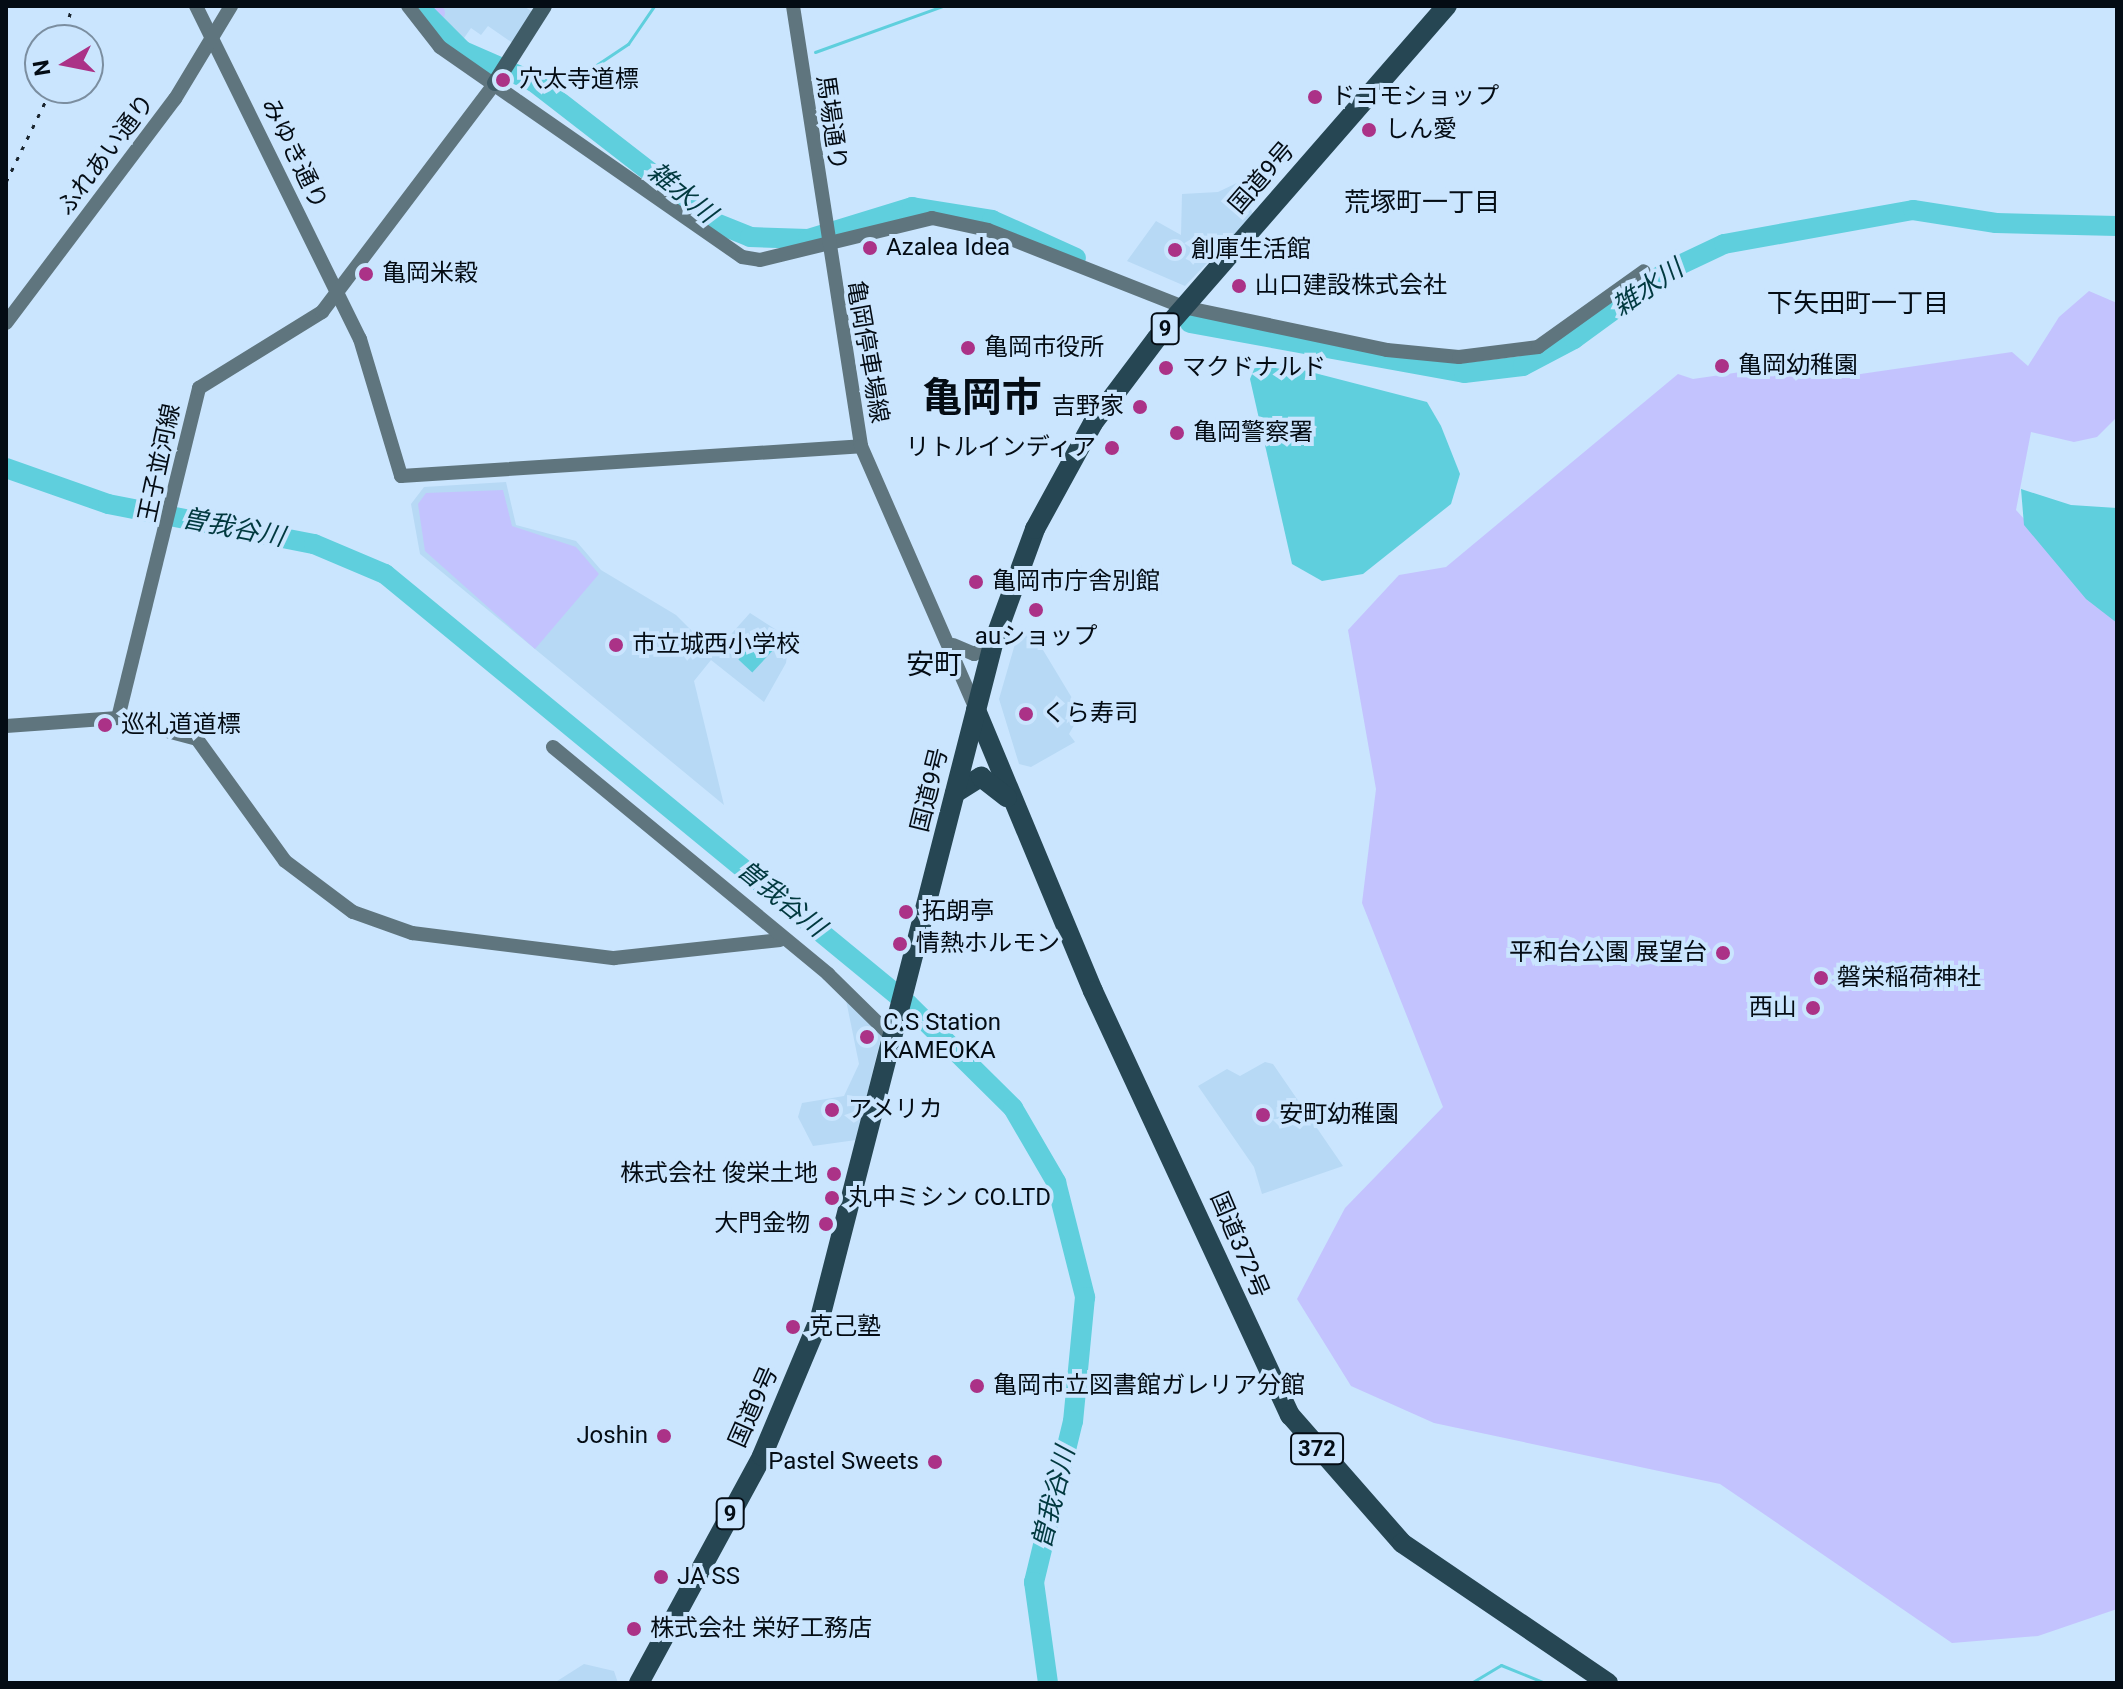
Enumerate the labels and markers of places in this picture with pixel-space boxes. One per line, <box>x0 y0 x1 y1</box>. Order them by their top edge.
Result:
place label: 穴太寺道標 <box>519 66 639 94</box>
marker: 穴太寺道標 <box>494 71 512 89</box>
place label: ドコモショップ <box>1331 83 1499 111</box>
marker: ドコモショップ <box>1306 88 1324 106</box>
place label: しん愛 <box>1385 116 1457 144</box>
marker: しん愛 <box>1360 121 1378 139</box>
place label: Azalea Idea <box>886 234 1010 262</box>
place label: 創庫生活館 <box>1191 236 1311 264</box>
marker: Azalea Idea <box>861 239 879 257</box>
marker: 創庫生活館 <box>1166 241 1184 259</box>
place label: 亀岡米穀 <box>382 260 478 288</box>
marker: 亀岡米穀 <box>357 265 375 283</box>
place label: 山口建設株式会社 <box>1255 272 1447 300</box>
marker: 山口建設株式会社 <box>1230 277 1248 295</box>
place label: 亀岡市役所 <box>984 334 1104 362</box>
marker: 亀岡市役所 <box>959 339 977 357</box>
place label: 亀岡幼稚園 <box>1738 352 1858 380</box>
place label: マクドナルド <box>1182 354 1326 382</box>
marker: 亀岡幼稚園 <box>1713 357 1731 375</box>
marker: マクドナルド <box>1157 359 1175 377</box>
place label: 吉野家 <box>1052 393 1124 421</box>
marker: 吉野家 <box>1131 398 1149 416</box>
place label: 亀岡警察署 <box>1193 419 1313 447</box>
marker: 亀岡警察署 <box>1168 424 1186 442</box>
place label: リトルインディア <box>904 434 1096 462</box>
marker: リトルインディア <box>1103 439 1121 457</box>
place label: 亀岡市庁舎別館 <box>992 568 1160 596</box>
marker: 亀岡市庁舎別館 <box>967 573 985 591</box>
marker: auショップ <box>1027 601 1045 619</box>
place label: auショップ <box>975 623 1097 651</box>
place label: 市立城西小学校 <box>632 631 800 659</box>
marker: 市立城西小学校 <box>607 636 625 654</box>
place label: くら寿司 <box>1042 700 1138 728</box>
marker: くら寿司 <box>1017 705 1035 723</box>
place label: 巡礼道道標 <box>121 711 241 739</box>
marker: 巡礼道道標 <box>96 716 114 734</box>
place label: 拓朗亭 <box>922 898 994 926</box>
marker: 拓朗亭 <box>897 903 915 921</box>
place label: 情熱ホルモン <box>916 930 1060 958</box>
marker: 情熱ホルモン <box>891 935 909 953</box>
place label: 平和台公園 展望台 <box>1509 939 1707 967</box>
marker: 平和台公園 展望台 <box>1714 944 1732 962</box>
place label: 磐栄稲荷神社 <box>1837 964 1981 992</box>
marker: 磐栄稲荷神社 <box>1812 969 1830 987</box>
place label: 西山 <box>1749 994 1797 1022</box>
marker: 西山 <box>1804 999 1822 1017</box>
place label: C.S Station KAMEOKA <box>883 1009 1001 1065</box>
marker: C.S Station KAMEOKA <box>858 1028 876 1046</box>
place label: アメリカ <box>848 1096 944 1124</box>
marker: アメリカ <box>823 1101 841 1119</box>
place label: 安町幼稚園 <box>1279 1101 1399 1129</box>
marker: 安町幼稚園 <box>1254 1106 1272 1124</box>
place label: 株式会社 俊栄土地 <box>620 1160 818 1188</box>
marker: 株式会社 俊栄土地 <box>825 1165 843 1183</box>
place label: 丸中ミシン CO.LTD <box>848 1184 1051 1212</box>
marker: 丸中ミシン CO.LTD <box>823 1189 841 1207</box>
place label: 大門金物 <box>714 1210 810 1238</box>
marker: 大門金物 <box>817 1215 835 1233</box>
place label: 克己塾 <box>809 1313 881 1341</box>
marker: 克己塾 <box>784 1318 802 1336</box>
place label: 亀岡市立図書館ガレリア分館 <box>993 1372 1305 1400</box>
marker: 亀岡市立図書館ガレリア分館 <box>968 1377 986 1395</box>
place label: Joshin <box>576 1422 648 1450</box>
marker: Joshin <box>655 1427 673 1445</box>
place label: Pastel Sweets <box>768 1448 919 1476</box>
marker: Pastel Sweets <box>926 1453 944 1471</box>
place label: JA SS <box>677 1563 740 1591</box>
marker: JA SS <box>652 1568 670 1586</box>
place label: 株式会社 栄好工務店 <box>650 1615 872 1643</box>
marker: 株式会社 栄好工務店 <box>625 1620 643 1638</box>

